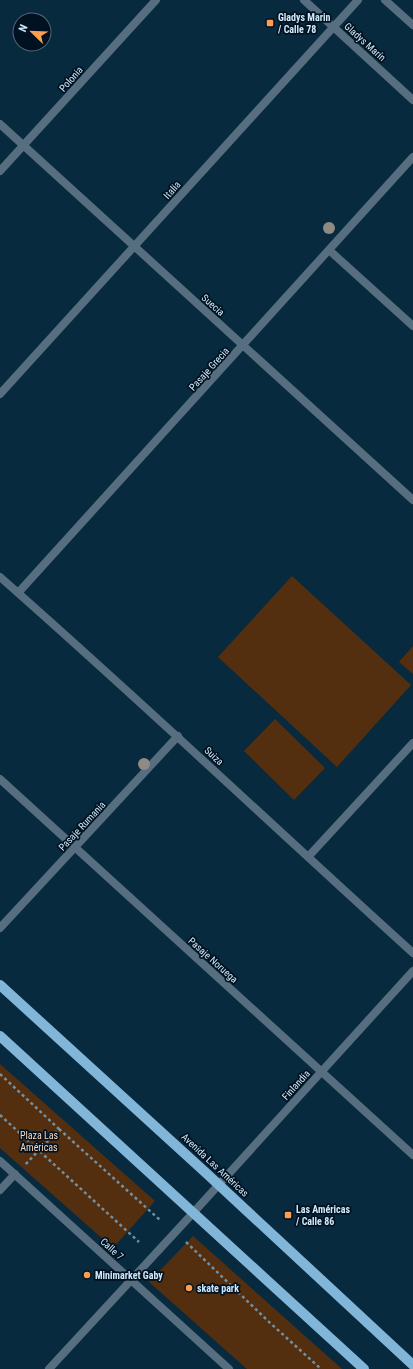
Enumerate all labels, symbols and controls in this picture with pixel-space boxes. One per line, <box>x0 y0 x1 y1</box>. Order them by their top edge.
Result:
north arrow <box>12 12 52 52</box>
place label: Gladys Marin / Calle 78 <box>278 12 330 35</box>
marker: Gladys Marin / Calle 78 <box>265 18 275 28</box>
street label: Gladys Marín <box>342 21 388 63</box>
text: N <box>16 22 31 34</box>
street label: Polonia <box>57 64 85 94</box>
street label: Italia <box>161 179 183 201</box>
street label: Suecia <box>200 292 227 318</box>
street label: Pasaje Grecia <box>187 345 231 393</box>
street label: Suiza <box>202 745 226 767</box>
street label: Pasaje Rumania <box>56 799 108 853</box>
street label: Pasaje Noruega <box>186 935 240 985</box>
street label: Finlandia <box>280 1068 312 1102</box>
park label: Plaza Las Américas <box>20 1130 59 1153</box>
street label: Avenida Las Américas <box>179 1131 251 1199</box>
place label: Las Américas / Calle 86 <box>296 1204 350 1227</box>
marker: Las Américas / Calle 86 <box>283 1210 293 1220</box>
street label: Calle 7 <box>98 1236 126 1262</box>
marker: Minimarket Gaby <box>82 1270 92 1280</box>
place label: Minimarket Gaby <box>95 1270 163 1281</box>
marker: skate park <box>184 1283 194 1293</box>
place label: skate park <box>197 1283 239 1294</box>

